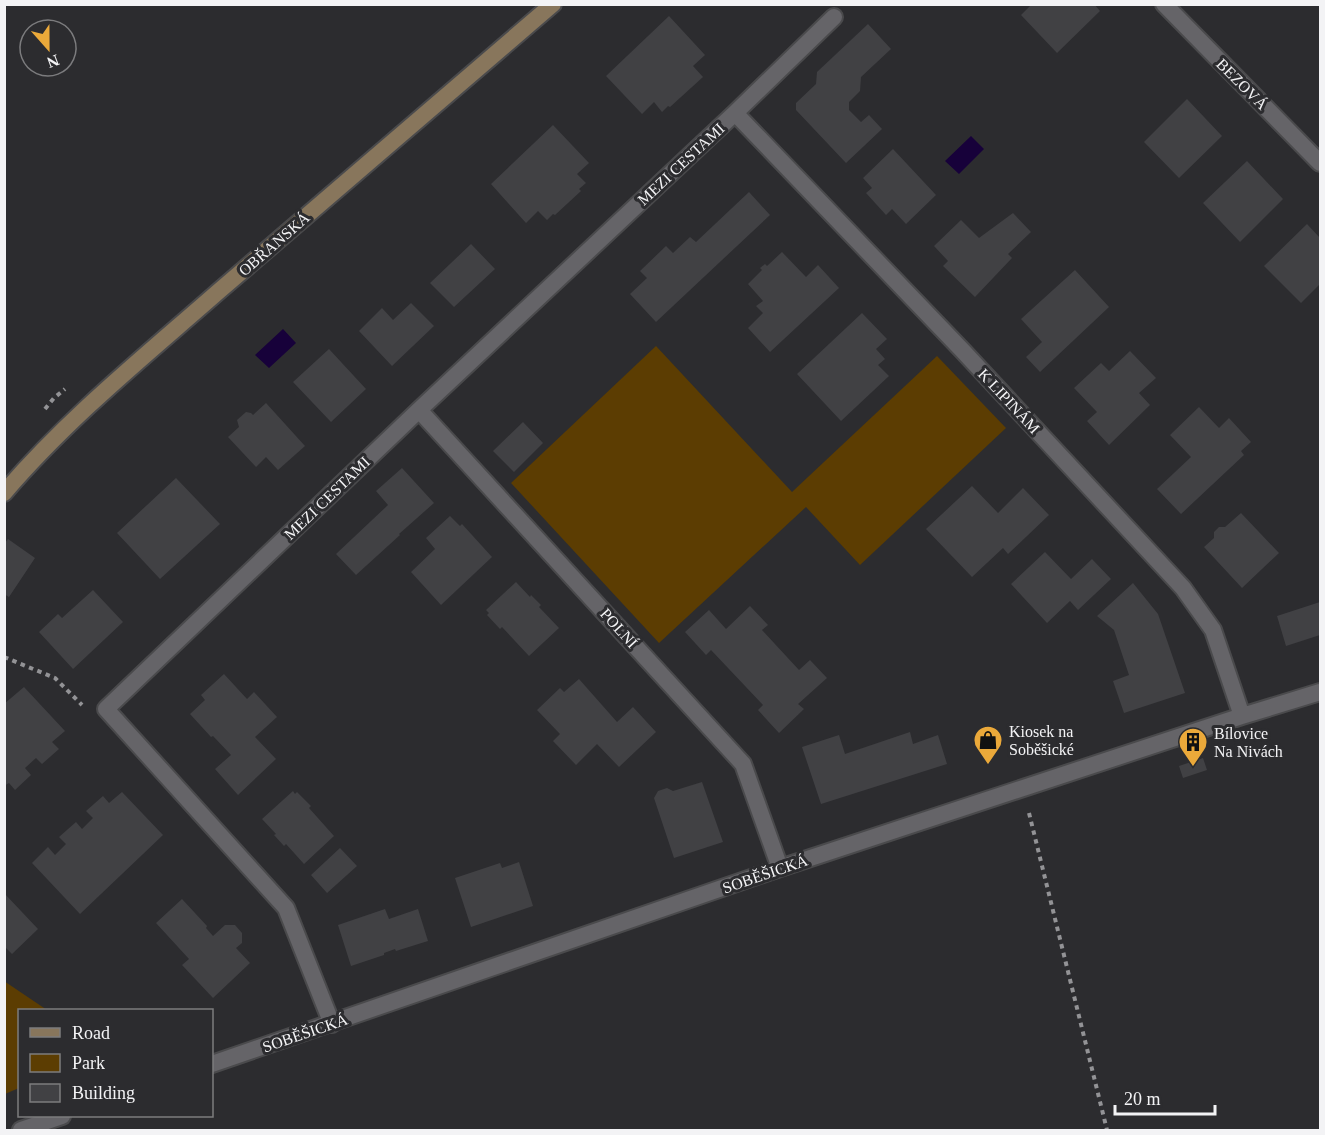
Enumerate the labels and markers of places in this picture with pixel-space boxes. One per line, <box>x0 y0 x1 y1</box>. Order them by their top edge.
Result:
place label: Kiosek na Soběšické <box>1009 723 1074 758</box>
shop icon: Kiosek na Soběšické <box>972 724 1004 766</box>
place label: Bílovice Na Nivách <box>1214 725 1283 760</box>
building icon: Bílovice Na Nivách <box>1177 726 1209 768</box>

